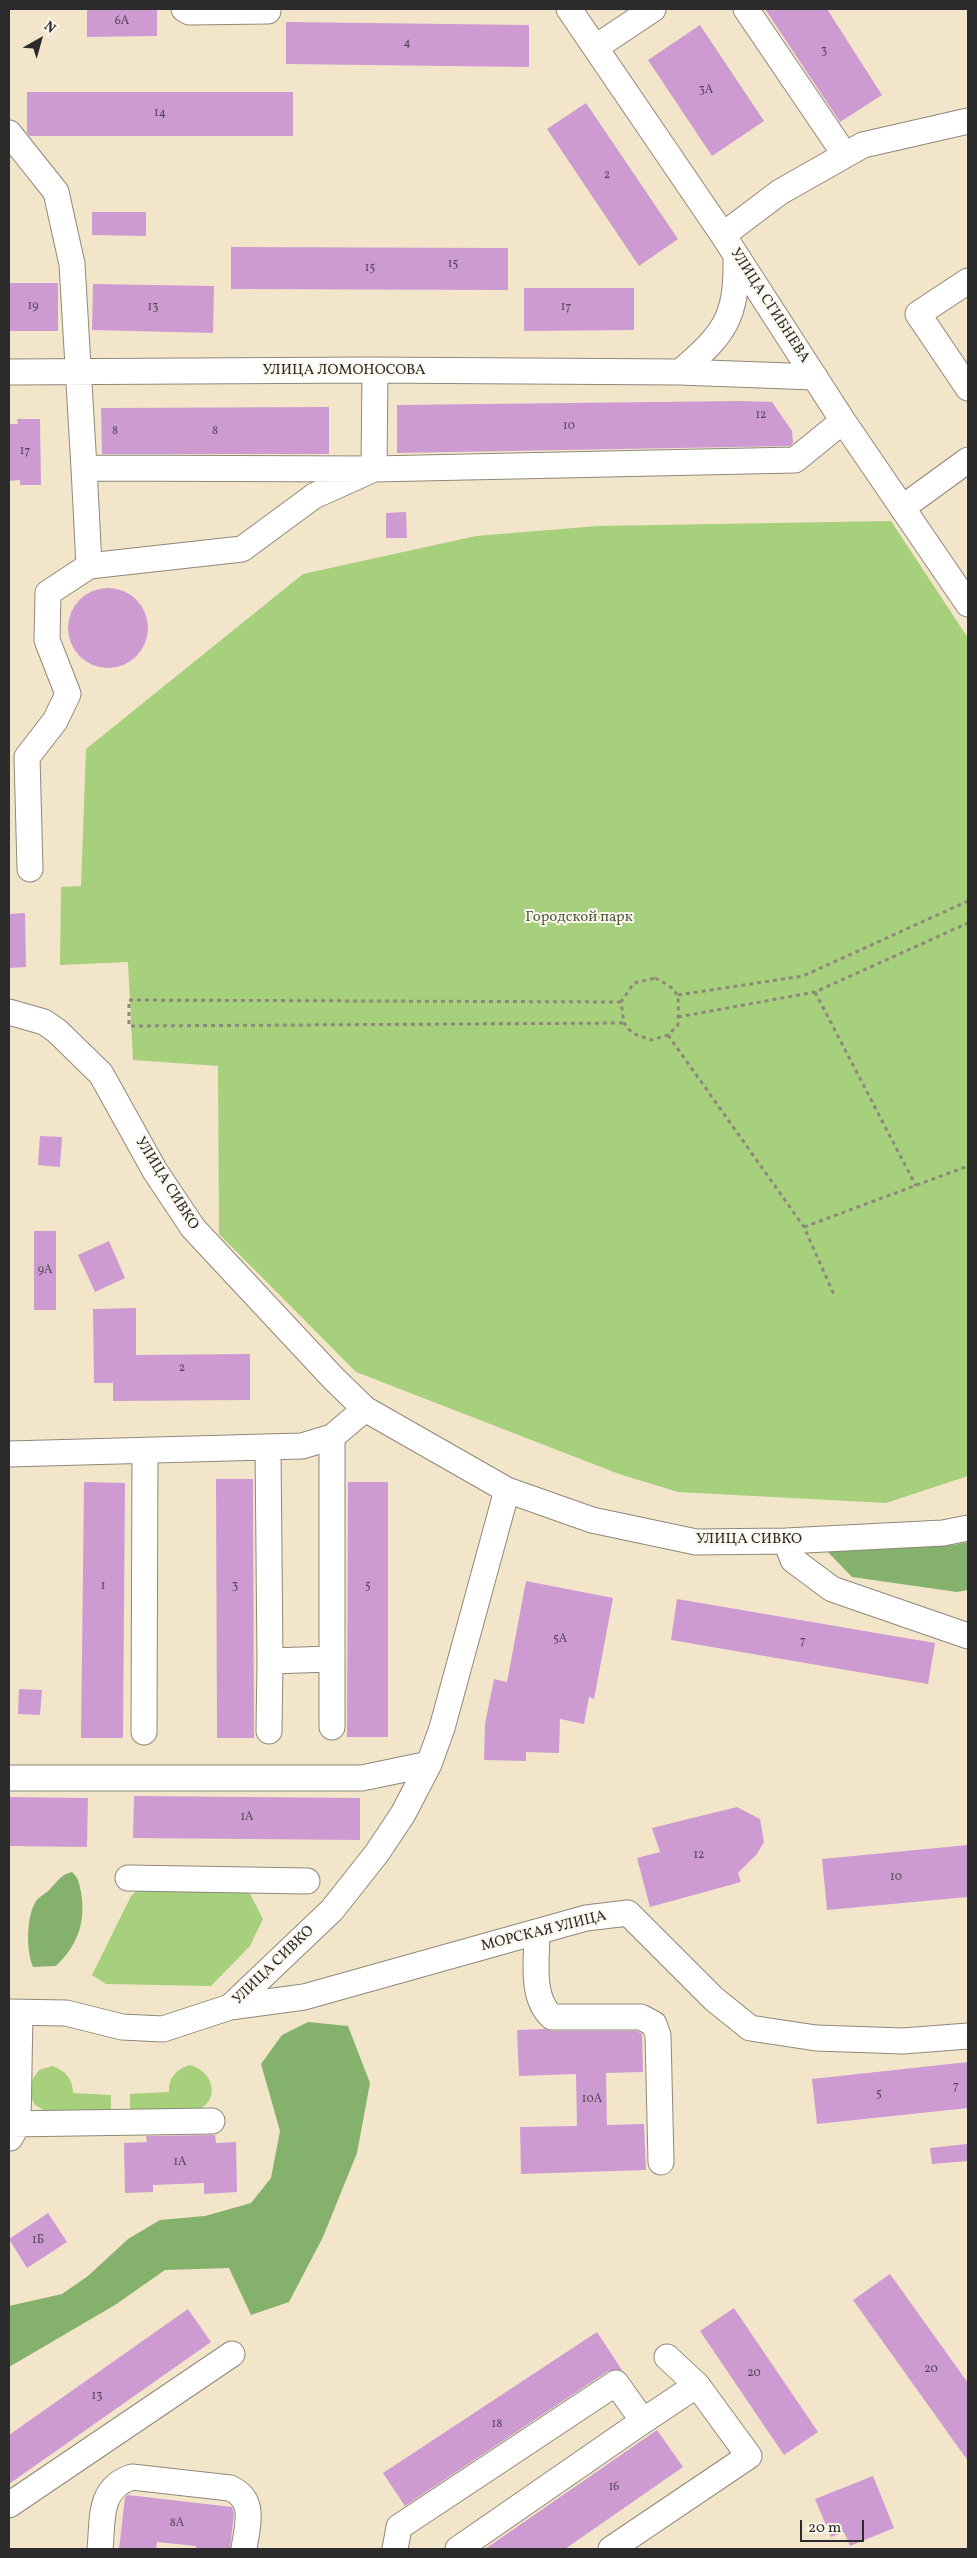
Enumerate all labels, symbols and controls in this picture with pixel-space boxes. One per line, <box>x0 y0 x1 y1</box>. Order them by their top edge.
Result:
north arrow <box>15 15 65 65</box>
house number: 6А <box>115 15 129 29</box>
text: N <box>40 17 59 38</box>
house number: 4 <box>403 37 411 51</box>
house number: 3 <box>821 45 827 59</box>
house number: 3А <box>699 84 713 98</box>
house number: 14 <box>154 107 166 121</box>
house number: 2 <box>604 169 610 183</box>
street label: УЛИЦА СГИБНЕВА <box>725 245 813 367</box>
house number: 15 <box>448 258 458 272</box>
house number: 15 <box>365 262 375 276</box>
house number: 19 <box>28 300 38 314</box>
house number: 13 <box>148 301 158 315</box>
house number: 17 <box>561 301 571 315</box>
street label: УЛИЦА ЛОМОНОСОВА <box>262 362 426 380</box>
house number: 12 <box>755 409 767 423</box>
house number: 10 <box>563 420 575 434</box>
house number: 8 <box>112 425 118 439</box>
house number: 8 <box>212 425 218 439</box>
house number: 17 <box>20 445 30 459</box>
park label: Городской парк <box>525 909 633 927</box>
street label: УЛИЦА СИВКО <box>130 1134 202 1234</box>
house number: 9А <box>38 1264 52 1278</box>
house number: 2 <box>179 1362 185 1376</box>
street label: УЛИЦА СИВКО <box>696 1531 802 1549</box>
house number: 1 <box>101 1580 105 1594</box>
house number: 3 <box>232 1580 238 1594</box>
house number: 5 <box>365 1580 371 1594</box>
house number: 5А <box>553 1633 567 1647</box>
house number: 7 <box>800 1635 806 1649</box>
house number: 1А <box>240 1811 254 1825</box>
house number: 12 <box>693 1849 705 1863</box>
house number: 10 <box>890 1871 902 1885</box>
street label: МОРСКАЯ УЛИЦА <box>479 1908 609 1956</box>
street label: УЛИЦА СИВКО <box>230 1923 318 2009</box>
house number: 7 <box>953 2080 959 2094</box>
house number: 5 <box>876 2088 882 2102</box>
house number: 10А <box>582 2093 602 2107</box>
house number: 1А <box>173 2156 187 2170</box>
house number: 1Б <box>32 2234 44 2248</box>
house number: 20 <box>924 2363 938 2377</box>
house number: 20 <box>747 2367 761 2381</box>
house number: 13 <box>92 2390 102 2404</box>
house number: 18 <box>492 2418 502 2432</box>
house number: 16 <box>609 2481 619 2495</box>
scale bar <box>802 2510 866 2542</box>
house number: 8А <box>170 2517 184 2531</box>
text: 20 m <box>808 2518 841 2539</box>

